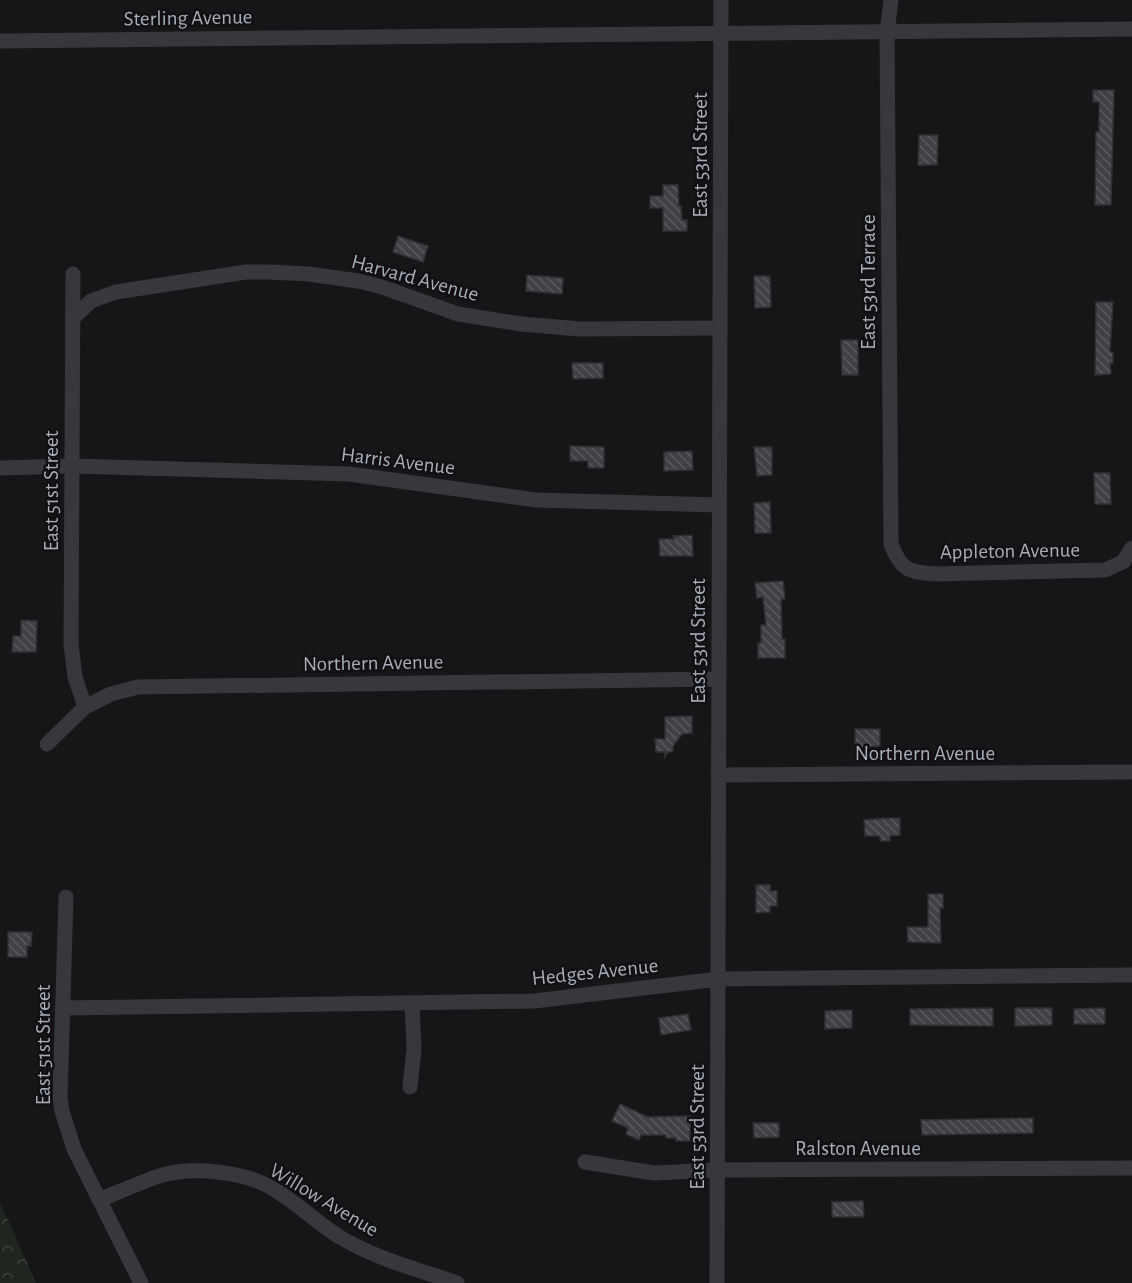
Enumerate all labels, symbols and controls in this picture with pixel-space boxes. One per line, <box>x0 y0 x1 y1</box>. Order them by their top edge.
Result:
street label: Sterling Avenue <box>123 6 253 30</box>
street label: East 53rd Street <box>690 92 711 218</box>
street label: East 53rd Terrace <box>858 214 879 350</box>
street label: Harvard Avenue <box>349 251 481 305</box>
street label: East 51st Street <box>41 430 62 551</box>
street label: Harris Avenue <box>340 444 456 478</box>
street label: Appleton Avenue <box>940 539 1080 563</box>
street label: East 53rd Street <box>688 578 709 704</box>
street label: Northern Avenue <box>303 651 443 675</box>
street label: Northern Avenue <box>855 743 995 764</box>
street label: Hedges Avenue <box>531 955 659 989</box>
street label: East 51st Street <box>33 984 54 1105</box>
street label: East 53rd Street <box>687 1064 708 1190</box>
street label: Ralston Avenue <box>795 1138 921 1159</box>
street label: Willow Avenue <box>266 1159 382 1241</box>

